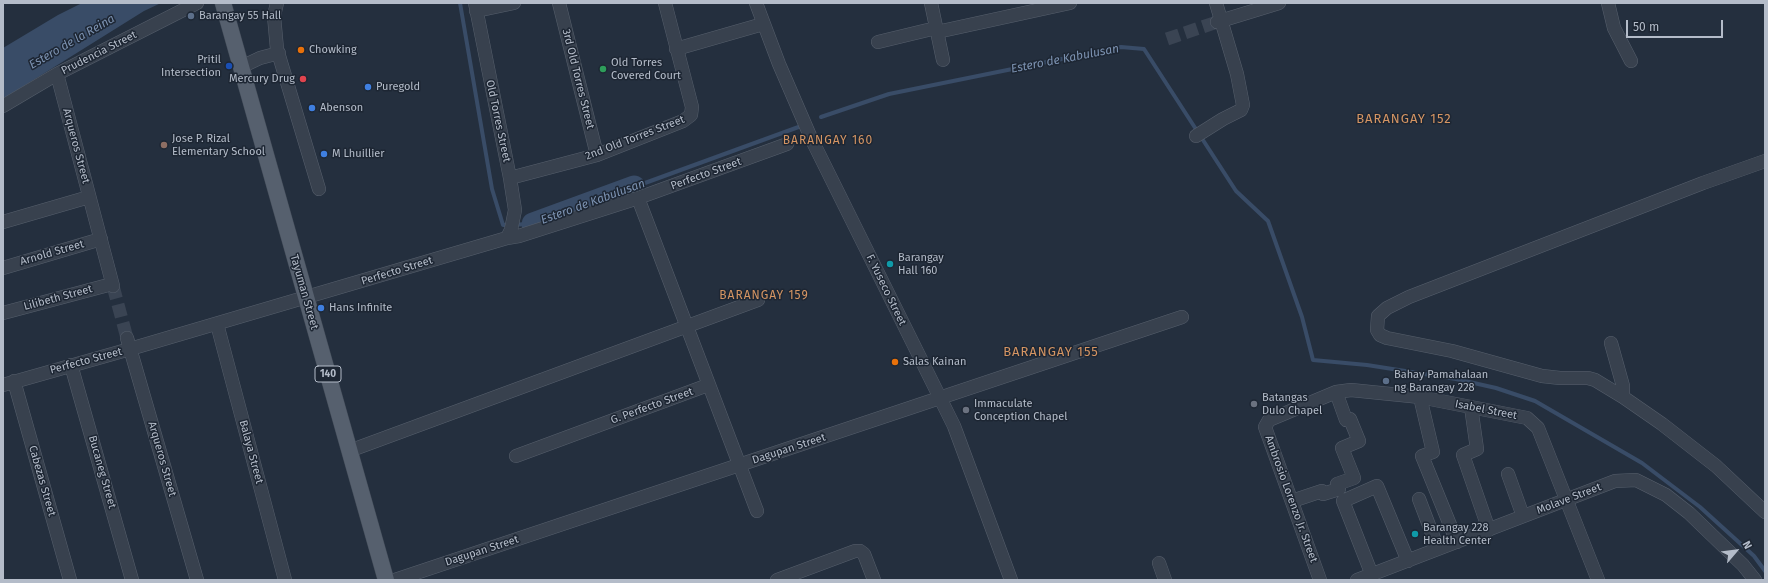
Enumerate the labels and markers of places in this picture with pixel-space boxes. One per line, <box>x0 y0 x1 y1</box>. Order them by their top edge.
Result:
place label: Barangay 55 Hall <box>199 9 281 23</box>
marker: Barangay 55 Hall <box>186 11 196 21</box>
place label: Chowking <box>309 43 357 57</box>
marker: Chowking <box>296 45 306 55</box>
place label: Pritil Intersection <box>161 53 221 79</box>
place label: Old Torres Covered Court <box>611 56 681 82</box>
marker: Pritil Intersection <box>224 61 234 71</box>
marker: Old Torres Covered Court <box>598 64 608 74</box>
place label: Mercury Drug <box>229 72 295 86</box>
marker: Mercury Drug <box>298 74 308 84</box>
place label: Puregold <box>376 80 420 94</box>
marker: Puregold <box>363 82 373 92</box>
place label: Abenson <box>320 101 363 115</box>
marker: Abenson <box>307 103 317 113</box>
place label: Jose P. Rizal Elementary School <box>172 132 265 158</box>
marker: Jose P. Rizal Elementary School <box>159 140 169 150</box>
place label: M Lhuillier <box>332 147 385 161</box>
marker: M Lhuillier <box>319 149 329 159</box>
place label: Barangay Hall 160 <box>898 251 944 277</box>
marker: Barangay Hall 160 <box>885 259 895 269</box>
place label: Hans Infinite <box>329 301 392 315</box>
marker: Hans Infinite <box>316 303 326 313</box>
place label: Salas Kainan <box>903 355 966 369</box>
marker: Salas Kainan <box>890 357 900 367</box>
place label: Bahay Pamahalaan ng Barangay 228 <box>1394 368 1488 394</box>
marker: Bahay Pamahalaan ng Barangay 228 <box>1381 376 1391 386</box>
place label: Batangas Dulo Chapel <box>1262 391 1322 417</box>
place label: Immaculate Conception Chapel <box>974 397 1067 423</box>
marker: Batangas Dulo Chapel <box>1249 399 1259 409</box>
marker: Immaculate Conception Chapel <box>961 405 971 415</box>
place label: Barangay 228 Health Center <box>1423 521 1491 547</box>
marker: Barangay 228 Health Center <box>1410 529 1420 539</box>

